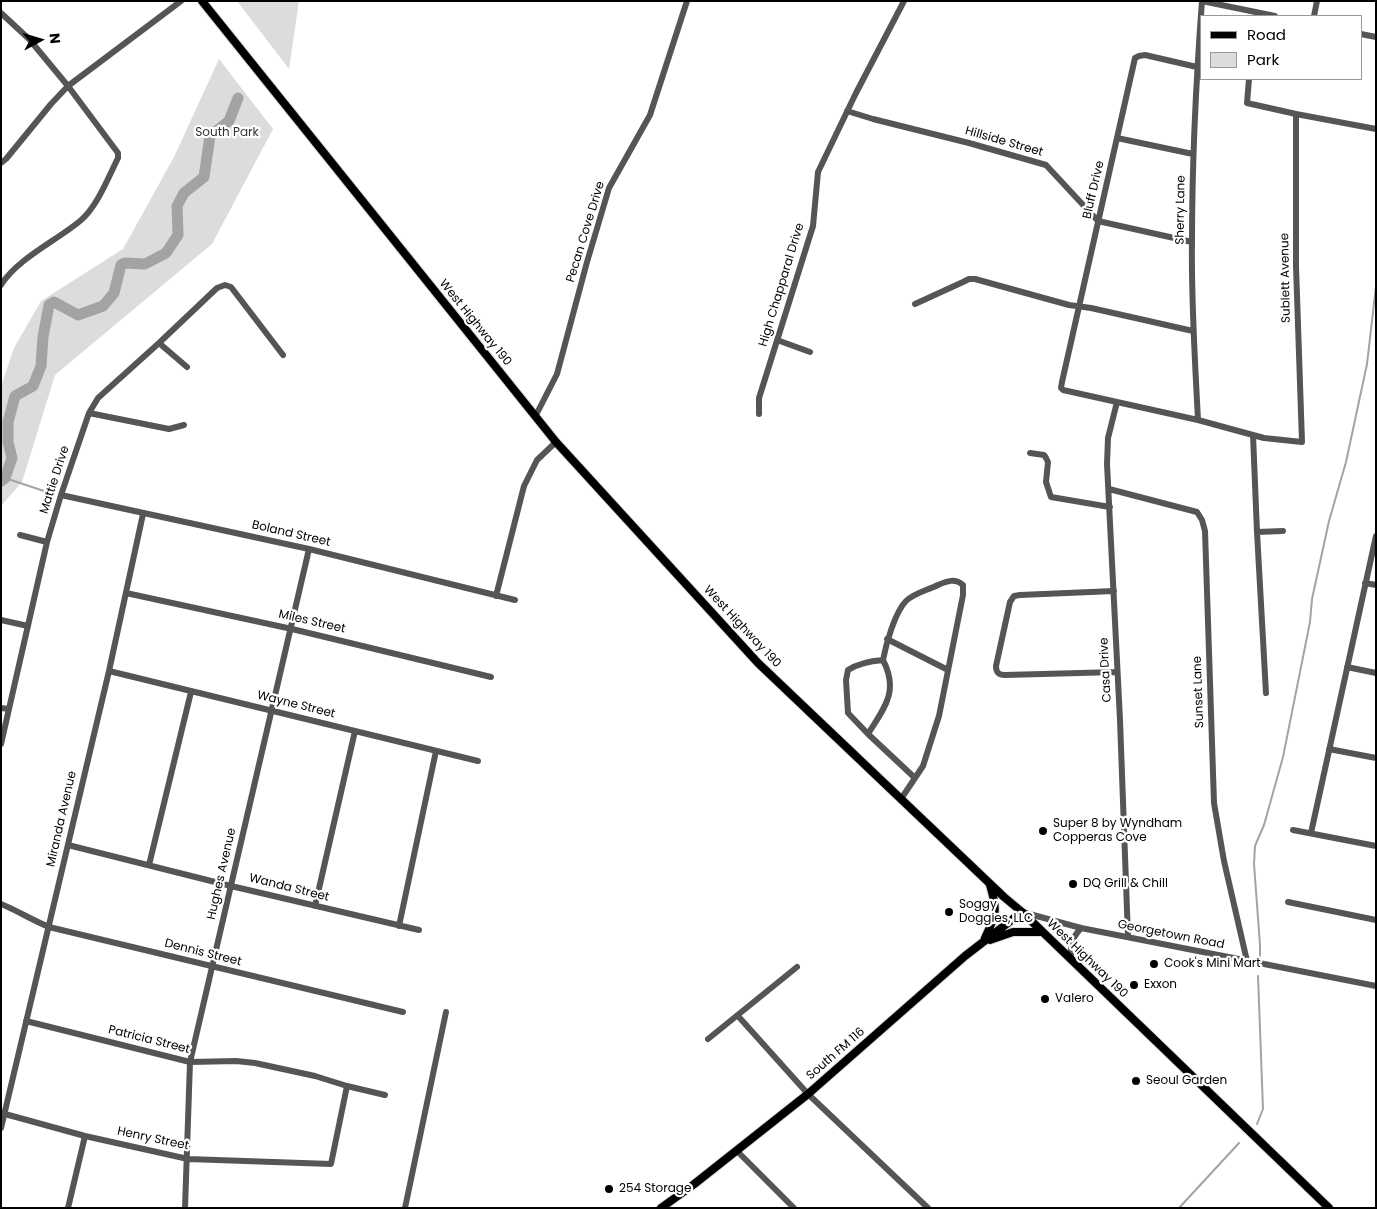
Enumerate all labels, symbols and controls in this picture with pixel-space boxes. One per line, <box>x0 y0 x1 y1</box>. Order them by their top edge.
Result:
north arrow <box>15 15 65 65</box>
legend <box>1200 15 1362 80</box>
text: Road <box>1247 24 1286 45</box>
text: N <box>44 32 65 45</box>
text: Park <box>1247 49 1279 70</box>
street label: Hillside Street <box>963 124 1045 160</box>
park label: South Park <box>195 126 259 140</box>
street label: Bluff Drive <box>1080 160 1108 220</box>
street label: Sherry Lane <box>1173 175 1189 245</box>
street label: Pecan Cove Drive <box>564 180 608 284</box>
street label: High Chapparal Drive <box>756 221 808 349</box>
street label: Sublett Avenue <box>1278 233 1294 323</box>
street label: West Highway 190 <box>436 277 514 369</box>
street label: Mattie Drive <box>37 444 73 516</box>
street label: Boland Street <box>250 518 332 550</box>
street label: West Highway 190 <box>700 583 784 671</box>
street label: Miles Street <box>277 607 347 637</box>
street label: Casa Drive <box>1097 637 1115 703</box>
street label: Sunset Lane <box>1191 656 1207 728</box>
street label: Wayne Street <box>255 688 337 722</box>
street label: Miranda Avenue <box>44 770 80 868</box>
place label: Super 8 by Wyndham Copperas Cove <box>1053 817 1182 845</box>
marker: Super 8 by Wyndham Copperas Cove <box>1037 825 1049 837</box>
street label: Hughes Avenue <box>204 827 240 921</box>
street label: Wanda Street <box>247 871 331 905</box>
place label: DQ Grill & Chill <box>1083 877 1168 891</box>
marker: DQ Grill & Chill <box>1067 878 1079 890</box>
place label: Soggy Doggies, LLC <box>959 898 1033 926</box>
marker: Soggy Doggies, LLC <box>943 906 955 918</box>
street label: West Highway 190 <box>1044 917 1130 1001</box>
street label: Georgetown Road <box>1116 918 1226 952</box>
street label: Dennis Street <box>163 936 243 970</box>
place label: Cook's Mini Mart <box>1164 957 1261 971</box>
marker: Cook's Mini Mart <box>1148 958 1160 970</box>
place label: Exxon <box>1144 978 1177 992</box>
marker: Exxon <box>1128 979 1140 991</box>
place label: Valero <box>1055 992 1094 1006</box>
marker: Valero <box>1039 993 1051 1005</box>
street label: Patricia Street <box>107 1023 191 1057</box>
street label: South FM 116 <box>804 1025 868 1083</box>
place label: Seoul Garden <box>1146 1074 1227 1088</box>
marker: Seoul Garden <box>1130 1075 1142 1087</box>
street label: Henry Street <box>116 1124 190 1154</box>
place label: 254 Storage <box>619 1182 691 1196</box>
marker: 254 Storage <box>603 1183 615 1195</box>

